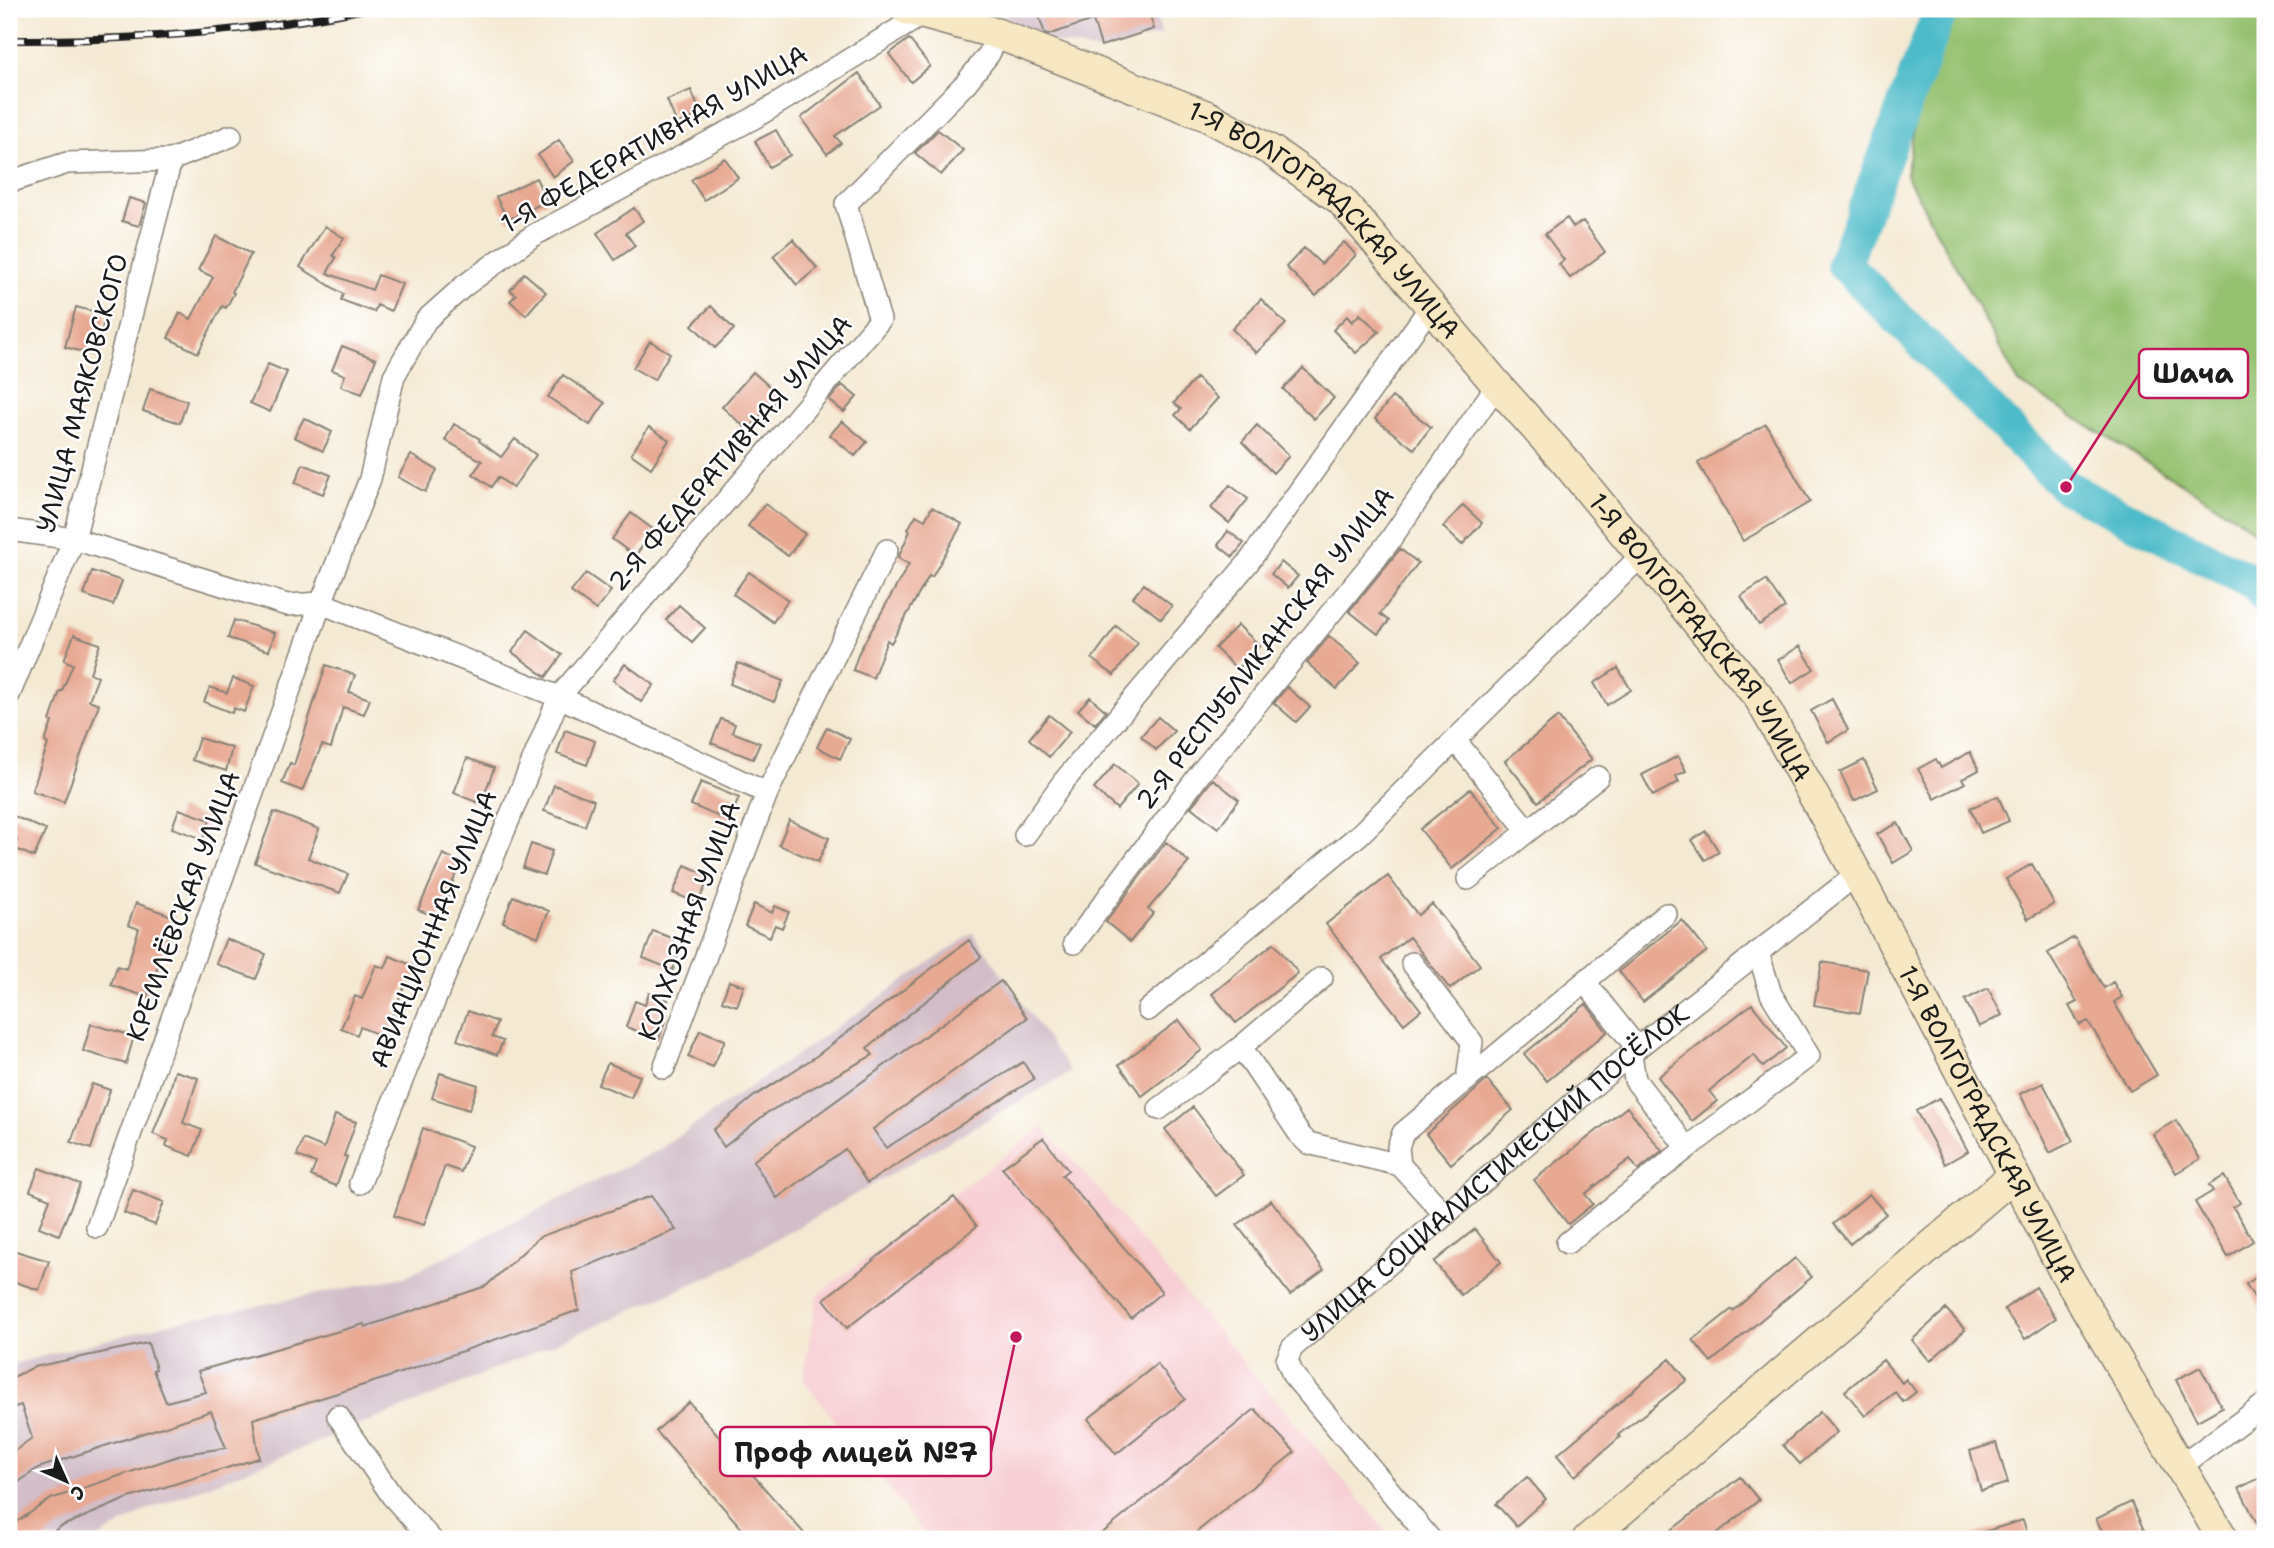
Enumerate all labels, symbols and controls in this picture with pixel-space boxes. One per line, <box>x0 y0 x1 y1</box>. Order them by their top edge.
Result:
street label: 1-Я ФЕДЕРАТИВНАЯ УЛИЦА <box>494 36 814 241</box>
street label: 1-Я ВОЛГОГРАДСКАЯ УЛИЦА <box>1183 92 1469 346</box>
street label: УЛИЦА МАЯКОВСКОГО <box>27 250 136 536</box>
street label: 2-Я ФЕДЕРАТИВНАЯ УЛИЦА <box>600 307 859 598</box>
callout: Шача <box>2139 349 2248 398</box>
text: Шача <box>2152 354 2234 392</box>
street label: 2-Я РЕСПУБЛИКАНСКАЯ УЛИЦА <box>1128 479 1402 816</box>
street label: 1-Я ВОЛГОГРАДСКАЯ УЛИЦА <box>1581 485 1820 788</box>
street label: КРЕМЛЁВСКАЯ УЛИЦА <box>117 766 248 1046</box>
street label: АВИАЦИОННАЯ УЛИЦА <box>361 785 504 1073</box>
street label: КОЛХОЗНАЯ УЛИЦА <box>629 796 748 1045</box>
street label: 1-Я ВОЛГОГРАДСКАЯ УЛИЦА <box>1891 959 2085 1289</box>
street label: УЛИЦА СОЦИАЛИСТИЧЕСКИЙ ПОСЁЛОК <box>1293 995 1696 1349</box>
callout: Проф лицей №7 <box>720 1427 991 1476</box>
text: Проф лицей №7 <box>734 1433 978 1471</box>
north arrow <box>32 1446 102 1516</box>
text: С <box>65 1480 91 1506</box>

